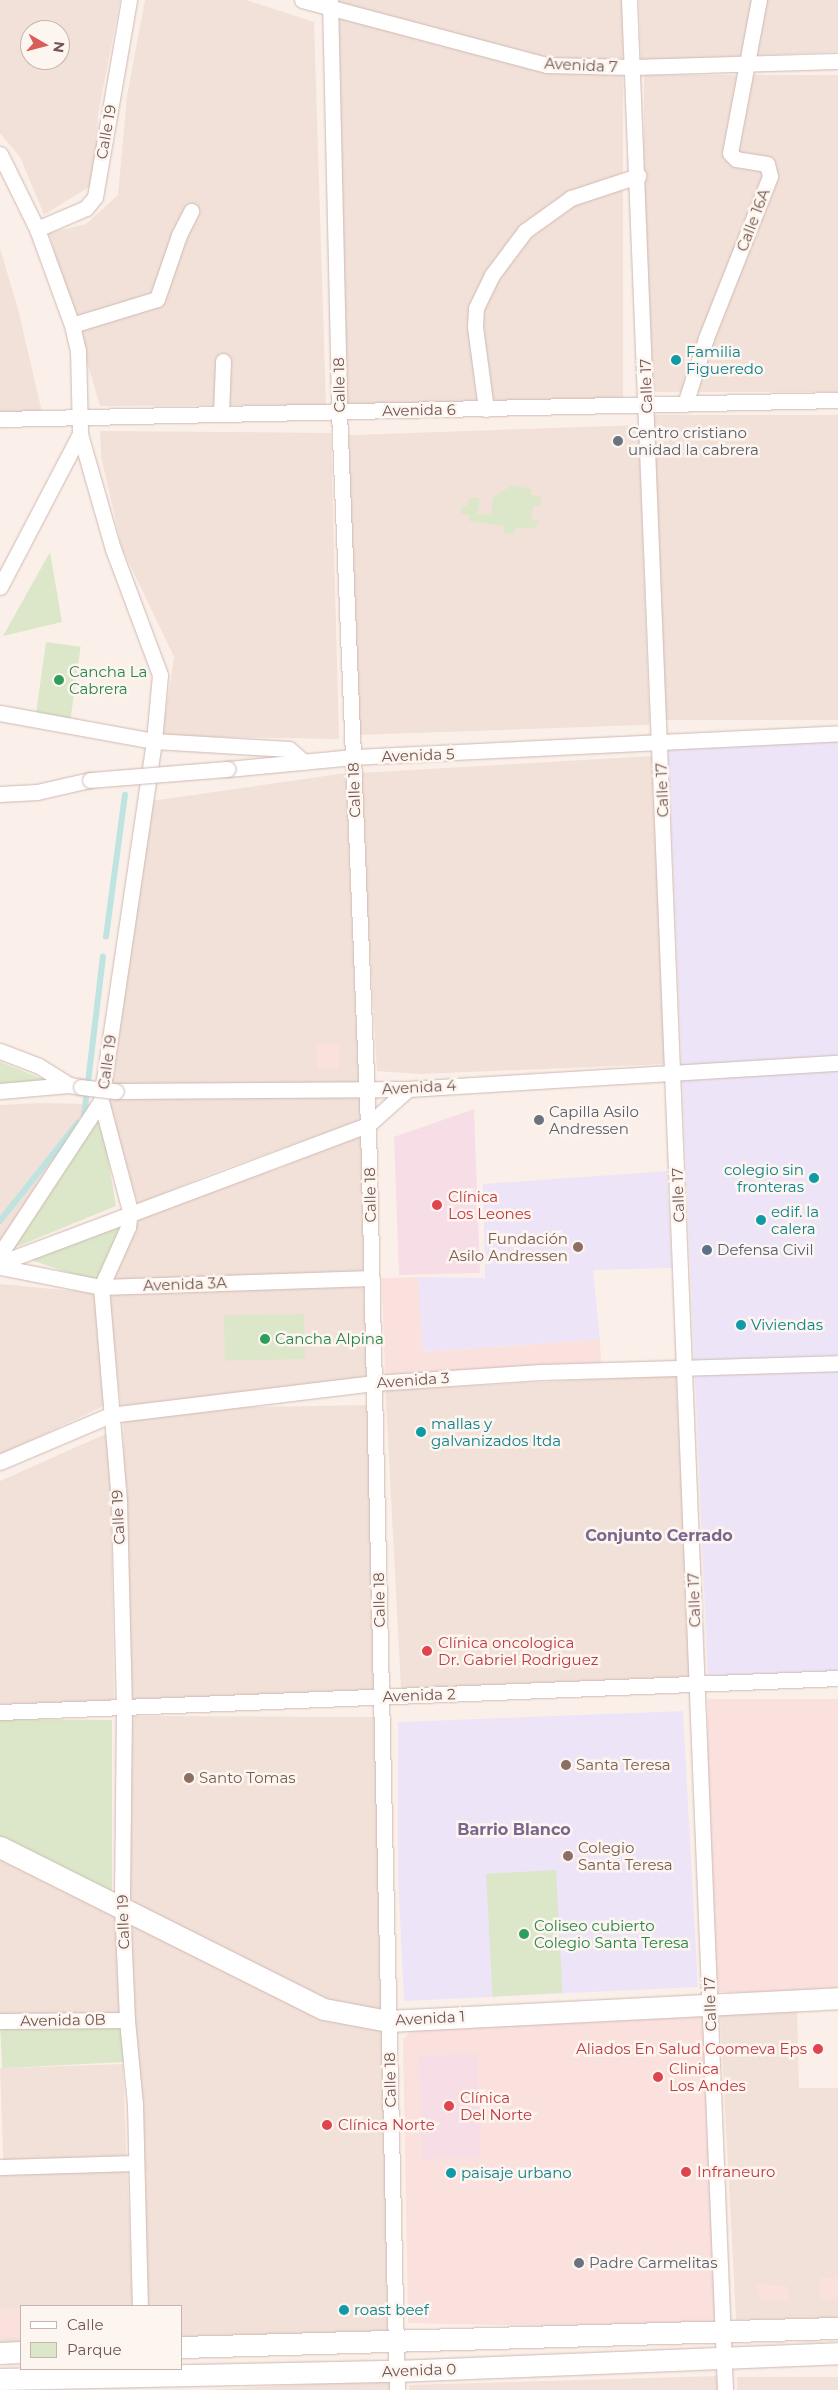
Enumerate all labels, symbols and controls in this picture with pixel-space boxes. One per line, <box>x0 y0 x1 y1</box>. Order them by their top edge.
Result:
north arrow <box>20 20 70 70</box>
text: N <box>49 40 69 54</box>
street label: Avenida 7 <box>544 54 618 76</box>
street label: Calle 19 <box>92 103 120 161</box>
street label: Calle 16A <box>733 186 773 254</box>
place label: Familia Figueredo <box>686 342 763 377</box>
marker: Familia Figueredo <box>670 354 682 366</box>
street label: Calle 18 <box>330 357 348 413</box>
street label: Calle 17 <box>636 358 656 414</box>
street label: Avenida 6 <box>382 400 456 420</box>
place label: Centro cristiano unidad la cabrera <box>628 423 759 458</box>
marker: Centro cristiano unidad la cabrera <box>612 435 624 447</box>
place label: Cancha La Cabrera <box>69 662 147 697</box>
marker: Cancha La Cabrera <box>53 674 65 686</box>
street label: Avenida 5 <box>381 745 455 765</box>
street label: Calle 18 <box>344 762 364 818</box>
street label: Calle 17 <box>652 762 672 818</box>
street label: Calle 19 <box>94 1034 120 1090</box>
street label: Avenida 4 <box>381 1076 457 1098</box>
place label: Capilla Asilo Andressen <box>549 1102 639 1137</box>
marker: Capilla Asilo Andressen <box>533 1114 545 1126</box>
place label: colegio sin fronteras <box>724 1160 804 1195</box>
street label: Calle 18 <box>361 1167 379 1223</box>
street label: Calle 17 <box>668 1167 688 1223</box>
marker: colegio sin fronteras <box>808 1172 820 1184</box>
place label: Clínica Los Leones <box>448 1187 531 1222</box>
marker: Clínica Los Leones <box>430 1198 444 1212</box>
place label: edif. la calera <box>771 1202 819 1237</box>
marker: edif. la calera <box>755 1214 767 1226</box>
place label: Fundación Asilo Andressen <box>449 1229 568 1264</box>
marker: Fundación Asilo Andressen <box>572 1241 584 1253</box>
place label: Defensa Civil <box>717 1241 814 1259</box>
marker: Defensa Civil <box>701 1244 713 1256</box>
street label: Avenida 3A <box>143 1274 227 1294</box>
place label: Viviendas <box>751 1316 823 1334</box>
marker: Viviendas <box>735 1319 747 1331</box>
place label: Cancha Alpina <box>275 1330 384 1348</box>
marker: Cancha Alpina <box>259 1333 271 1345</box>
street label: Avenida 3 <box>376 1368 450 1392</box>
place label: mallas y galvanizados ltda <box>431 1414 561 1449</box>
marker: mallas y galvanizados ltda <box>415 1426 427 1438</box>
street label: Calle 19 <box>108 1489 128 1545</box>
district label: Conjunto Cerrado <box>585 1526 733 1546</box>
street label: Calle 18 <box>370 1572 388 1628</box>
street label: Calle 17 <box>684 1572 704 1628</box>
place label: Clínica oncologica Dr. Gabriel Rodriguez <box>438 1633 598 1668</box>
marker: Clínica oncologica Dr. Gabriel Rodriguez <box>420 1644 434 1658</box>
street label: Avenida 2 <box>382 1685 456 1705</box>
place label: Santa Teresa <box>576 1756 671 1774</box>
marker: Santa Teresa <box>560 1759 572 1771</box>
place label: Santo Tomas <box>199 1769 296 1787</box>
marker: Santo Tomas <box>183 1772 195 1784</box>
district label: Barrio Blanco <box>457 1820 571 1840</box>
place label: Colegio Santa Teresa <box>578 1838 673 1873</box>
marker: Colegio Santa Teresa <box>562 1850 574 1862</box>
street label: Calle 19 <box>113 1894 133 1950</box>
place label: Coliseo cubierto Colegio Santa Teresa <box>534 1916 689 1951</box>
marker: Coliseo cubierto Colegio Santa Teresa <box>518 1928 530 1940</box>
street label: Calle 17 <box>700 1976 720 2032</box>
street label: Avenida 1 <box>395 2007 465 2029</box>
street label: Avenida 0B <box>20 2010 106 2030</box>
place label: Aliados En Salud Coomeva Eps <box>576 2040 807 2058</box>
marker: Aliados En Salud Coomeva Eps <box>811 2042 825 2056</box>
street label: Calle 18 <box>381 2052 399 2108</box>
place label: Clinica Los Andes <box>669 2059 746 2094</box>
marker: Clinica Los Andes <box>651 2070 665 2084</box>
place label: Clínica Del Norte <box>460 2088 532 2123</box>
marker: Clínica Del Norte <box>442 2099 456 2113</box>
place label: Clínica Norte <box>338 2116 435 2134</box>
marker: Clínica Norte <box>320 2118 334 2132</box>
place label: Infraneuro <box>697 2163 776 2181</box>
place label: paisaje urbano <box>461 2164 572 2182</box>
marker: Infraneuro <box>679 2165 693 2179</box>
marker: paisaje urbano <box>445 2167 457 2179</box>
place label: Padre Carmelitas <box>589 2254 718 2272</box>
marker: Padre Carmelitas <box>573 2257 585 2269</box>
place label: roast beef <box>354 2301 429 2319</box>
marker: roast beef <box>338 2304 350 2316</box>
legend <box>20 2305 182 2370</box>
text: Calle <box>67 2315 104 2334</box>
text: Parque <box>67 2340 122 2359</box>
street label: Avenida 0 <box>382 2360 456 2380</box>

